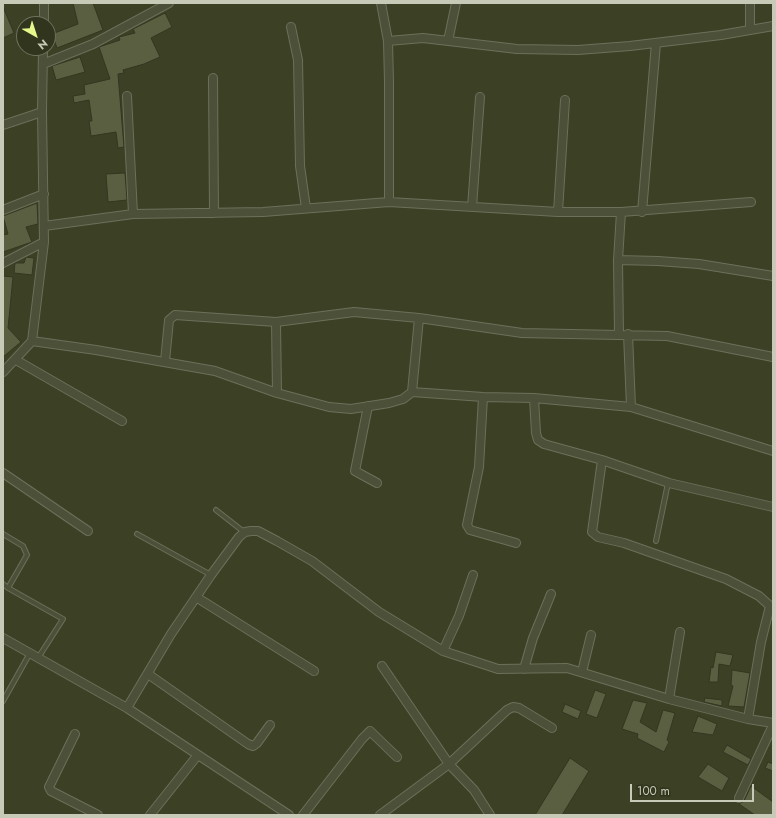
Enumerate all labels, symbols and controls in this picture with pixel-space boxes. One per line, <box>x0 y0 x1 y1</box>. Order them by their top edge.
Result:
north arrow <box>16 16 56 56</box>
text: N <box>35 36 51 54</box>
scale bar <box>632 776 756 802</box>
text: 100 m <box>637 782 670 800</box>

